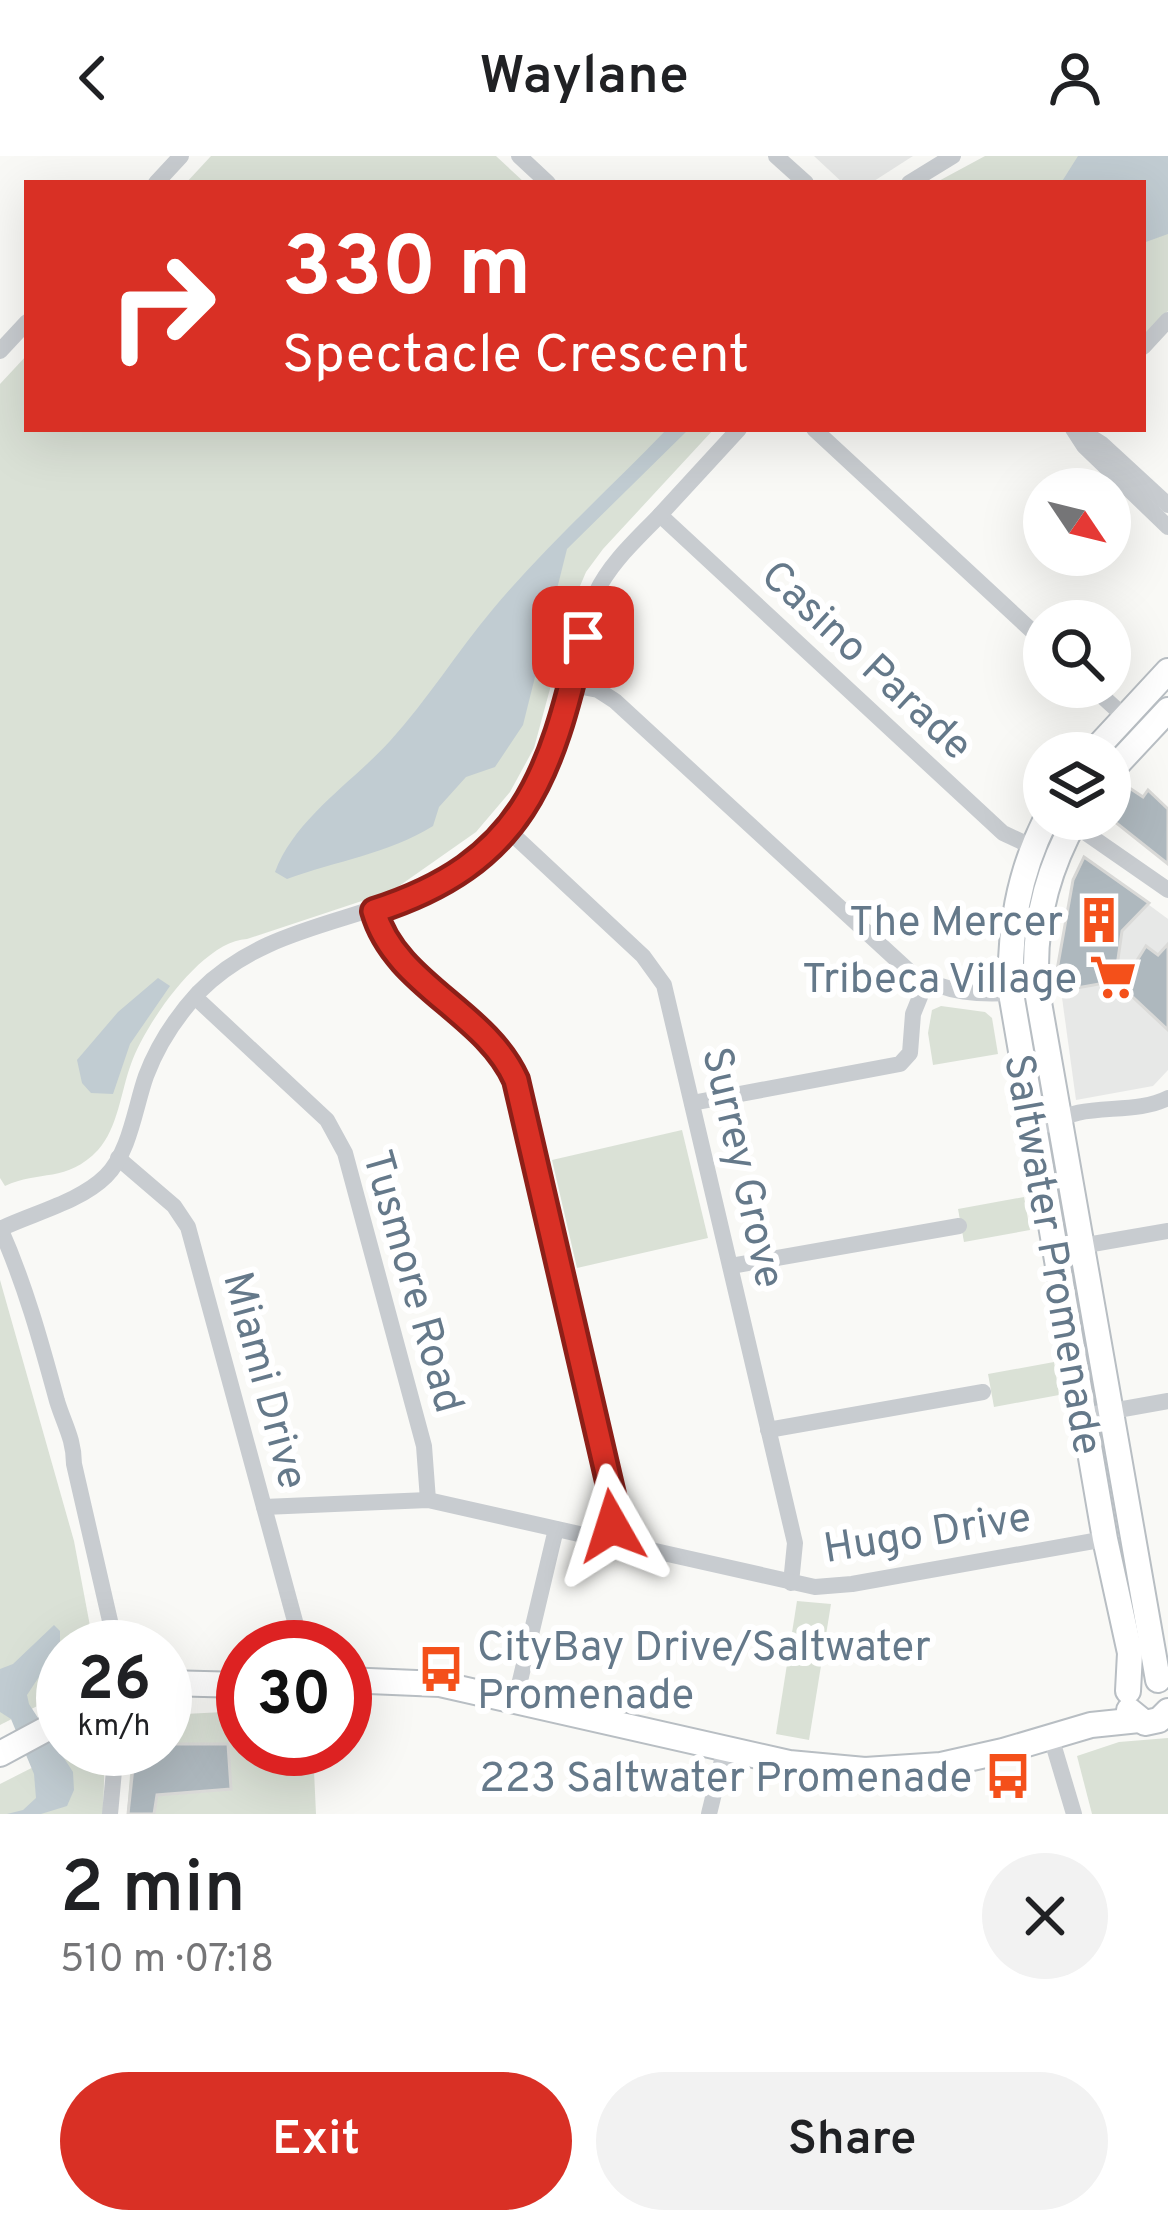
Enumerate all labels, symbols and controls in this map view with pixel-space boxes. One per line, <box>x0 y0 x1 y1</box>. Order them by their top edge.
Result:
text: Waylane <box>479 44 689 113</box>
icon: back <box>60 45 126 111</box>
icon: person <box>1042 45 1108 111</box>
text: 330 m <box>282 219 531 325</box>
icon: right <box>84 228 240 384</box>
text: Spectacle Crescent <box>282 323 749 392</box>
north arrow <box>1023 468 1131 576</box>
map controls <box>1023 468 1131 840</box>
street label: Casino Parade <box>748 551 982 774</box>
pin <box>532 586 634 688</box>
button: search <box>1023 600 1131 708</box>
icon: arrive <box>550 604 616 670</box>
button: layers <box>1023 732 1131 840</box>
building icon: The Mercer <box>1074 895 1124 945</box>
place label: The Mercer <box>849 898 1063 951</box>
supermarket icon: Tribeca Village <box>1088 952 1138 1002</box>
place label: Tribeca Village <box>802 955 1077 1008</box>
street label: Surrey Grove <box>687 1042 794 1294</box>
street label: Saltwater Promenade <box>989 1050 1112 1459</box>
street label: Tusmore Road <box>348 1145 473 1420</box>
street label: Miami Drive <box>208 1267 317 1496</box>
position arrow <box>549 1463 675 1589</box>
street label: Hugo Drive <box>820 1493 1035 1578</box>
speed limit sign: 30 <box>216 1620 372 1776</box>
place label: CityBay Drive/Saltwater Promenade <box>477 1623 931 1724</box>
bus stop icon: CityBay Drive/Saltwater Promenade <box>416 1644 466 1694</box>
text: 26 <box>77 1645 151 1721</box>
text: km/h <box>78 1709 150 1746</box>
bus stop icon: 223 Saltwater Promenade <box>983 1751 1033 1801</box>
place label: 223 Saltwater Promenade <box>479 1754 972 1807</box>
text: 2 min <box>60 1846 246 1938</box>
button: close <box>982 1853 1108 1979</box>
text: 510 m · 07:18 <box>60 1937 274 1986</box>
button: Exit <box>60 2072 572 2210</box>
button: Share <box>596 2072 1108 2210</box>

